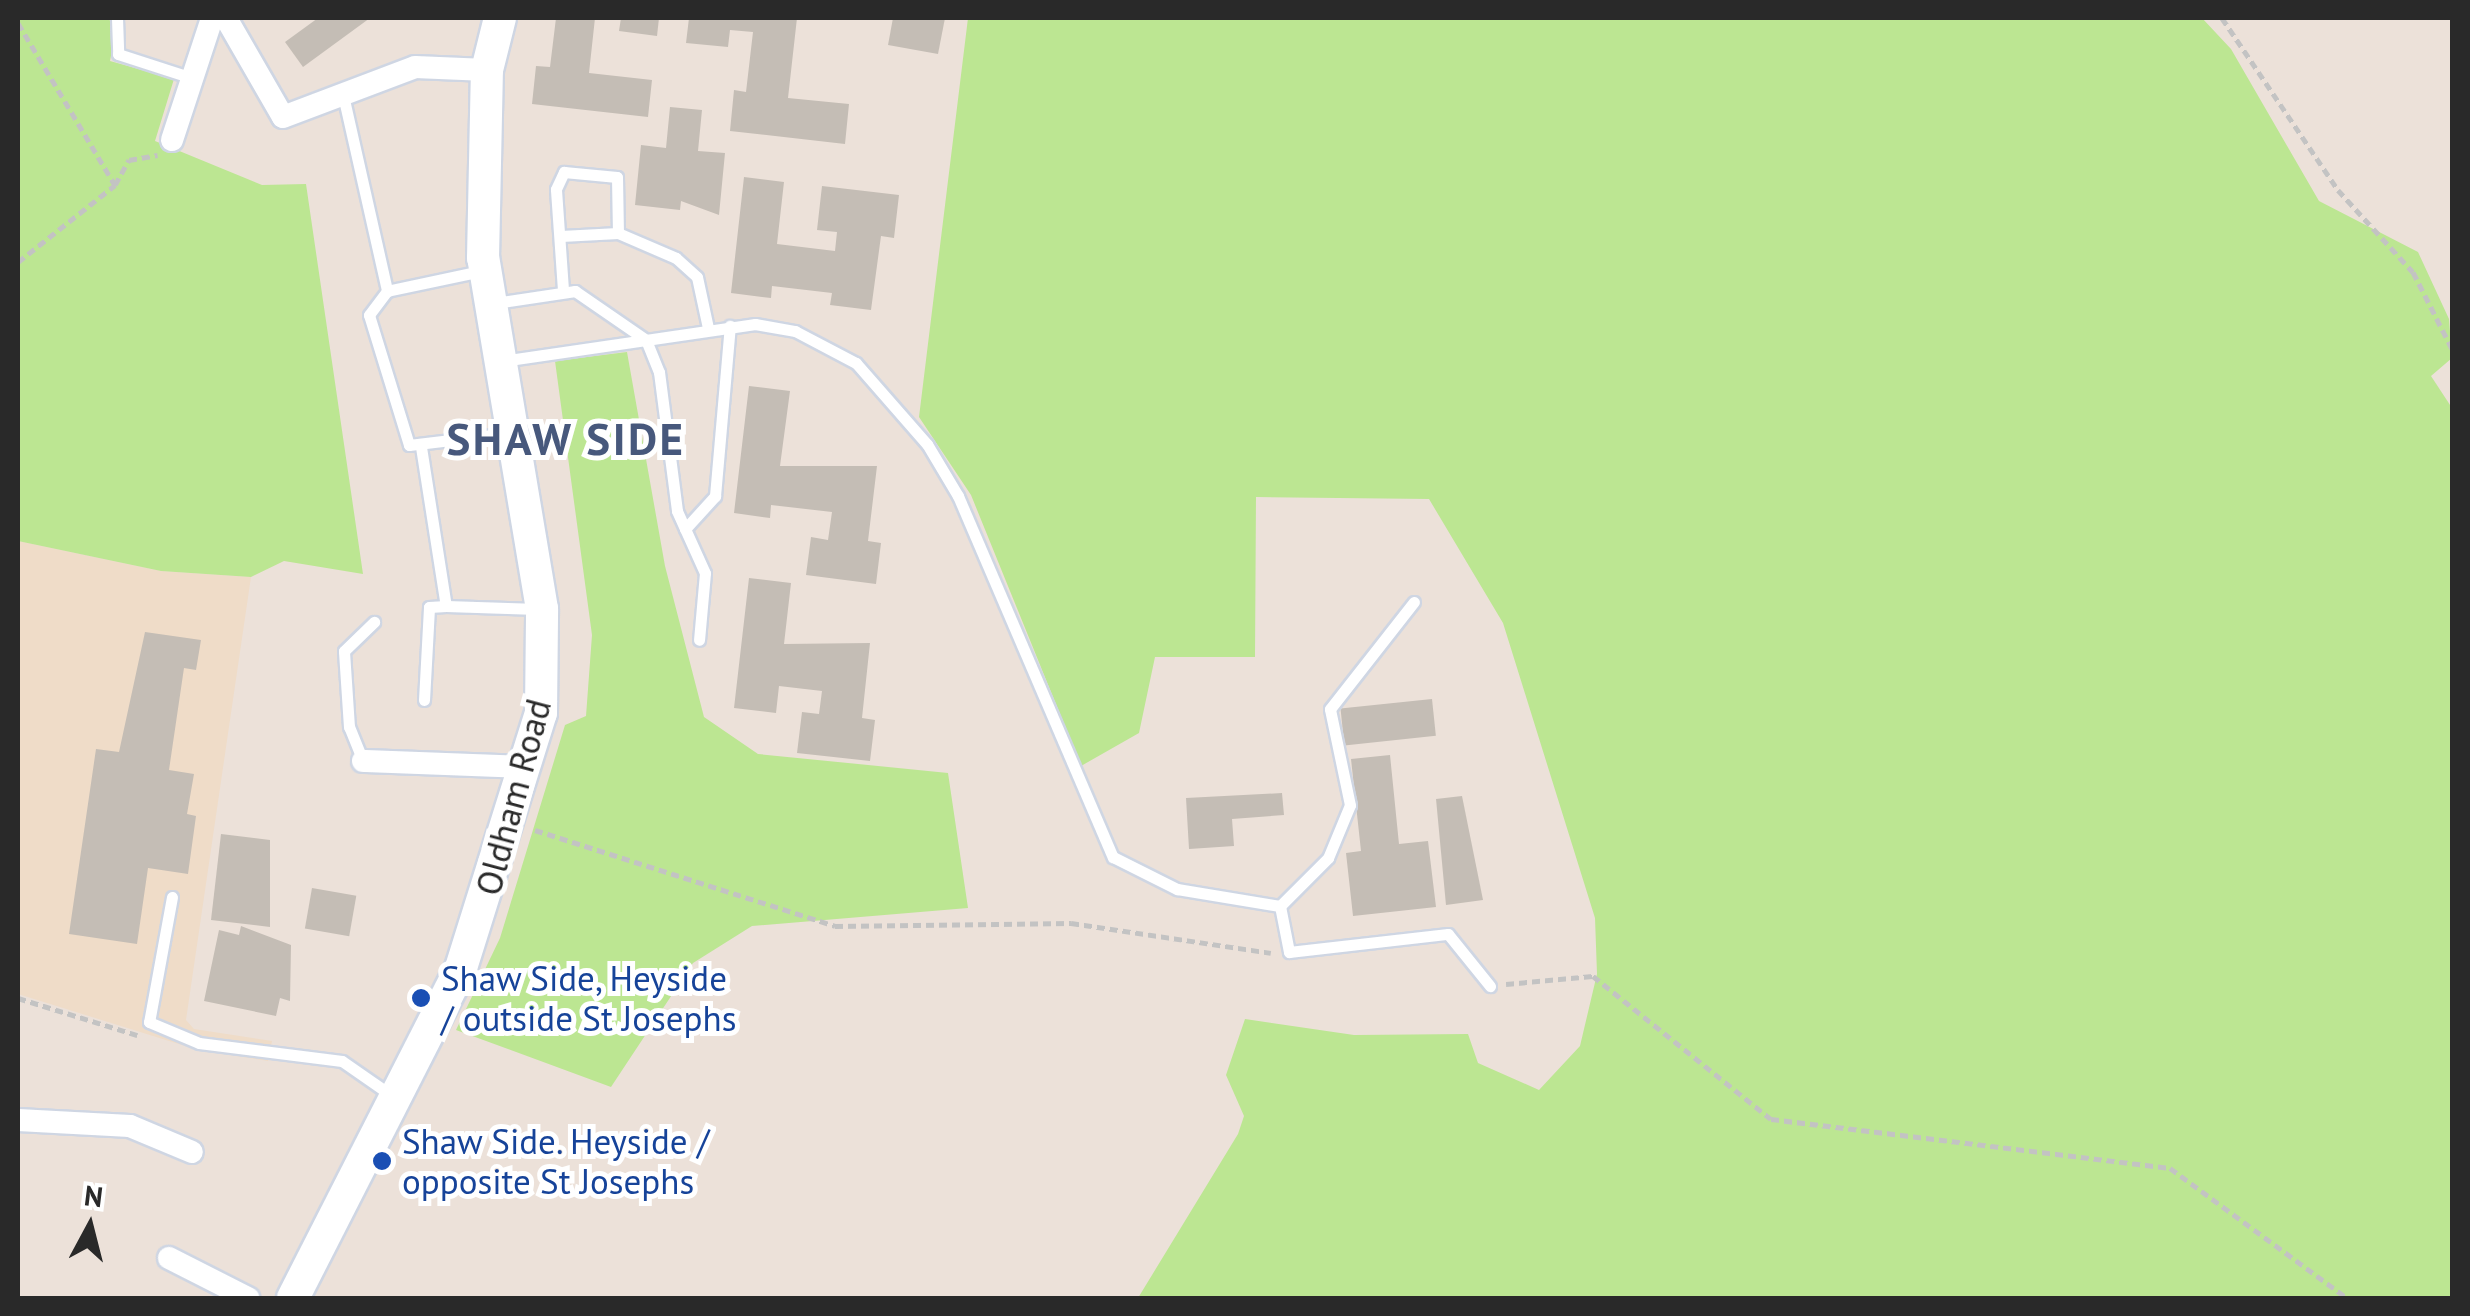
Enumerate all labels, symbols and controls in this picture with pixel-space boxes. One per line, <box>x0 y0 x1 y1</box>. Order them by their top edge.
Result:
district label: SHAW SIDE <box>446 412 686 466</box>
street label: Oldham Road <box>467 694 559 900</box>
place label: Shaw Side, Heyside / outside St Josephs <box>441 957 736 1039</box>
marker: Shaw Side, Heyside / outside St Josephs <box>410 987 432 1009</box>
place label: Shaw Side. Heyside / opposite St Josephs <box>402 1120 713 1202</box>
marker: Shaw Side. Heyside / opposite St Josephs <box>371 1150 393 1172</box>
north arrow <box>40 1176 140 1276</box>
text: N <box>82 1176 105 1215</box>

